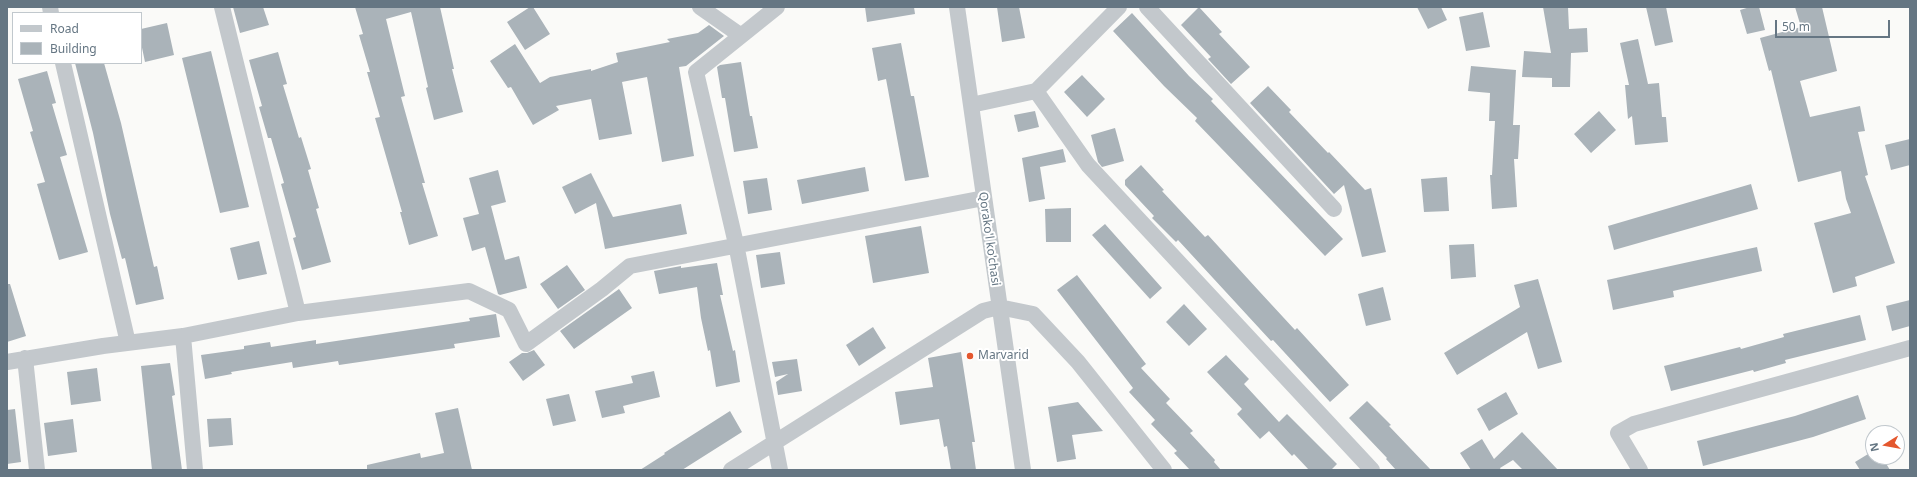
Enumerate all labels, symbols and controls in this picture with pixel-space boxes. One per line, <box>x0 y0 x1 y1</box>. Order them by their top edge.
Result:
legend <box>12 12 142 64</box>
scale bar <box>1777 12 1892 38</box>
text: 50 m <box>1782 18 1810 35</box>
text: Road <box>50 20 79 37</box>
text: Building <box>50 40 97 57</box>
street label: Qorako'l ko'chasi <box>975 191 1003 287</box>
place label: Marvarid <box>978 349 1029 363</box>
marker: Marvarid <box>965 351 975 361</box>
north arrow <box>1865 425 1905 465</box>
text: N <box>1865 441 1882 453</box>

